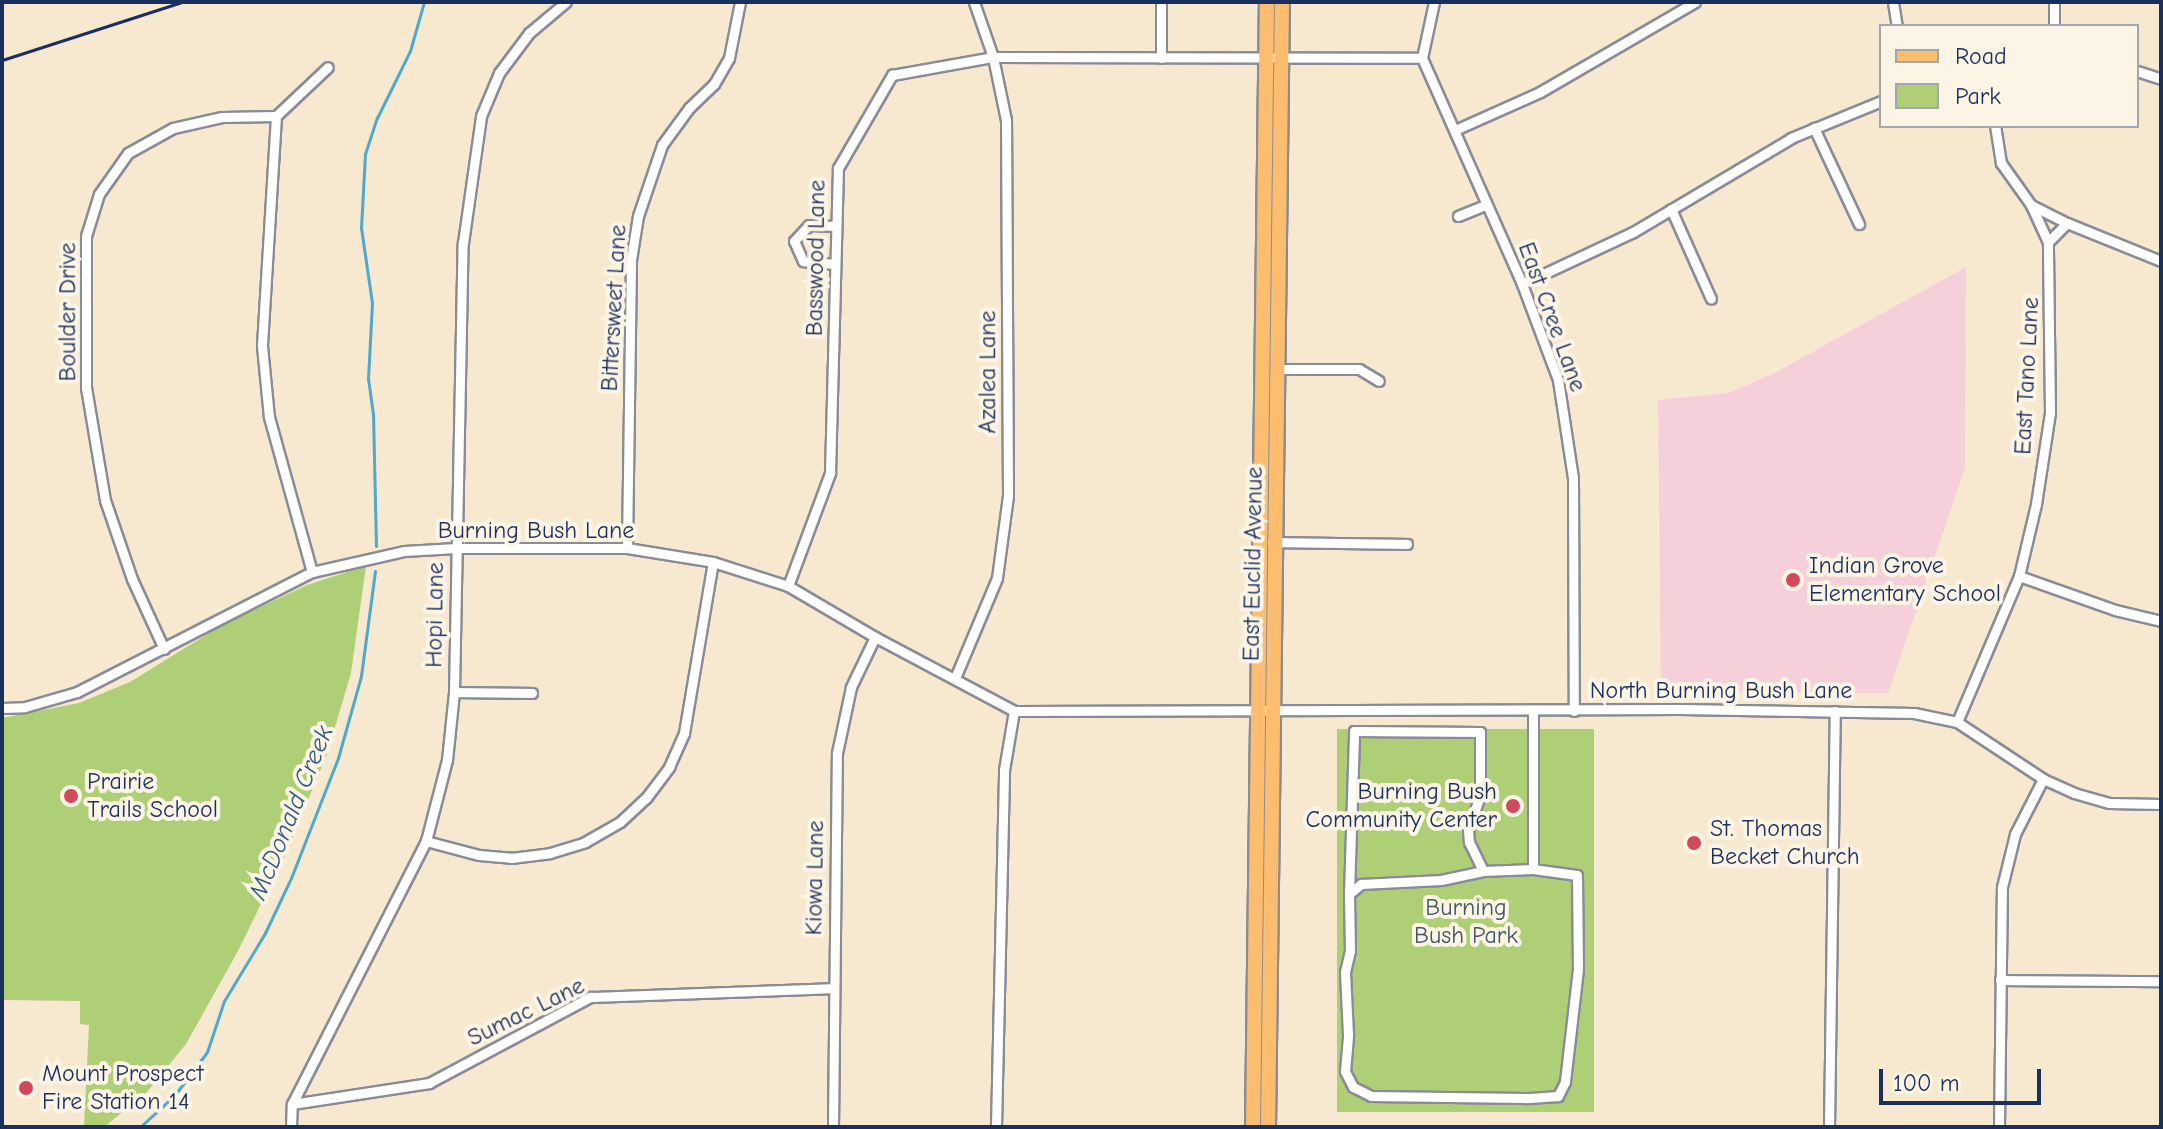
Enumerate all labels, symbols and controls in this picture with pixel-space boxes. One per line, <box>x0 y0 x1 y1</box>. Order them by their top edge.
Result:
legend <box>1879 24 2139 128</box>
text: Road <box>1955 42 2007 70</box>
text: Park <box>1955 82 2001 110</box>
street label: Basswood Lane <box>800 179 832 337</box>
street label: Bittersweet Lane <box>595 224 633 392</box>
street label: East Cree Lane <box>1512 238 1592 396</box>
street label: Boulder Drive <box>54 242 82 382</box>
street label: East Tano Lane <box>2008 297 2046 455</box>
street label: Azalea Lane <box>974 310 1002 434</box>
street label: East Euclid Avenue <box>1237 466 1269 662</box>
street label: Burning Bush Lane <box>438 517 634 545</box>
place label: Indian Grove Elementary School <box>1809 552 2001 608</box>
street label: Hopi Lane <box>420 562 450 668</box>
marker: Indian Grove Elementary School <box>1784 571 1802 589</box>
street label: North Burning Bush Lane <box>1590 677 1852 705</box>
water label: McDonald Creek <box>243 721 341 905</box>
place label: Prairie Trails School <box>87 768 218 824</box>
place label: Burning Bush Community Center <box>1306 778 1497 834</box>
marker: Prairie Trails School <box>62 787 80 805</box>
marker: Burning Bush Community Center <box>1504 797 1522 815</box>
place label: St. Thomas Becket Church <box>1710 815 1860 871</box>
street label: Kiowa Lane <box>800 820 830 936</box>
marker: St. Thomas Becket Church <box>1685 834 1703 852</box>
park label: Burning Bush Park <box>1414 894 1518 950</box>
street label: Sumac Lane <box>463 971 589 1053</box>
scale bar <box>1883 1053 2045 1103</box>
place label: Mount Prospect Fire Station 14 <box>42 1060 203 1116</box>
text: 100 m <box>1893 1069 1960 1097</box>
marker: Mount Prospect Fire Station 14 <box>17 1079 35 1097</box>

